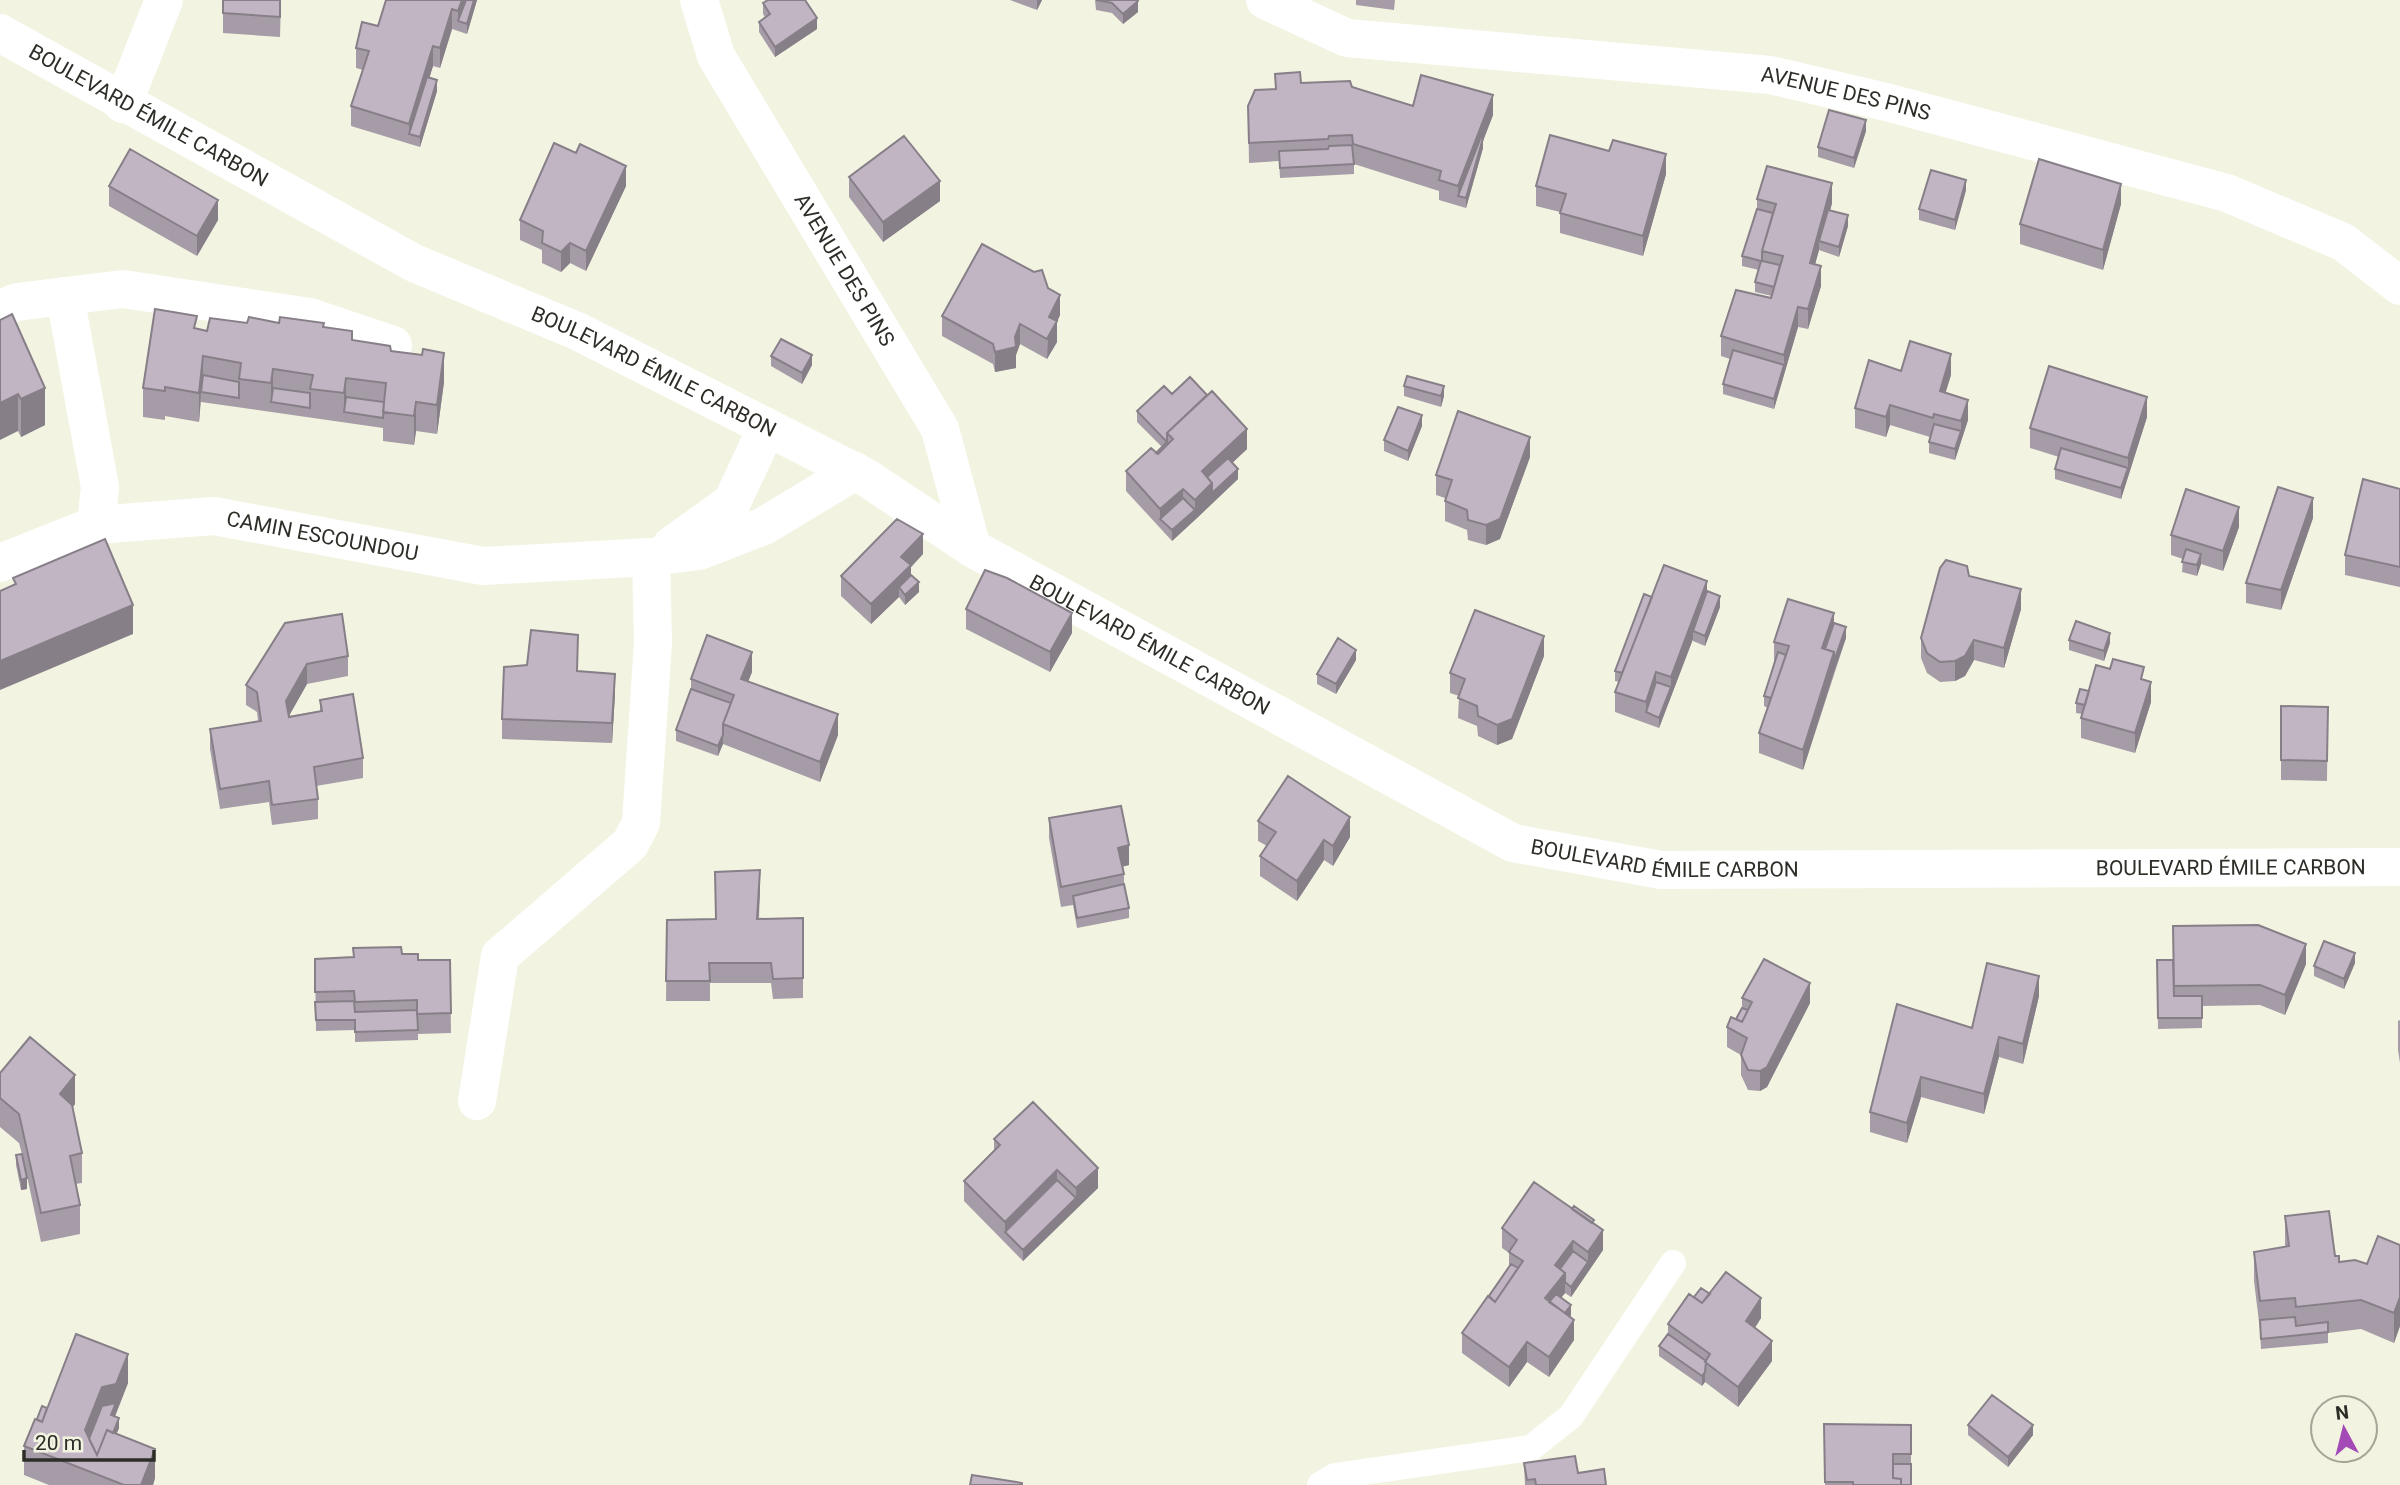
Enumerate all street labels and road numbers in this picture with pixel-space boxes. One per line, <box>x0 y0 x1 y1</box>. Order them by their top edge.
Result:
street label: BOULEVARD ÉMILE CARBON <box>25 40 272 192</box>
street label: AVENUE DES PINS <box>1760 62 1933 125</box>
street label: AVENUE DES PINS <box>789 189 899 351</box>
street label: BOULEVARD ÉMILE CARBON <box>528 301 780 442</box>
street label: CAMIN ESCOUNDOU <box>225 507 420 566</box>
street label: BOULEVARD ÉMILE CARBON <box>1025 570 1274 720</box>
street label: BOULEVARD ÉMILE CARBON <box>1529 834 1799 882</box>
street label: BOULEVARD ÉMILE CARBON <box>2096 855 2366 880</box>

